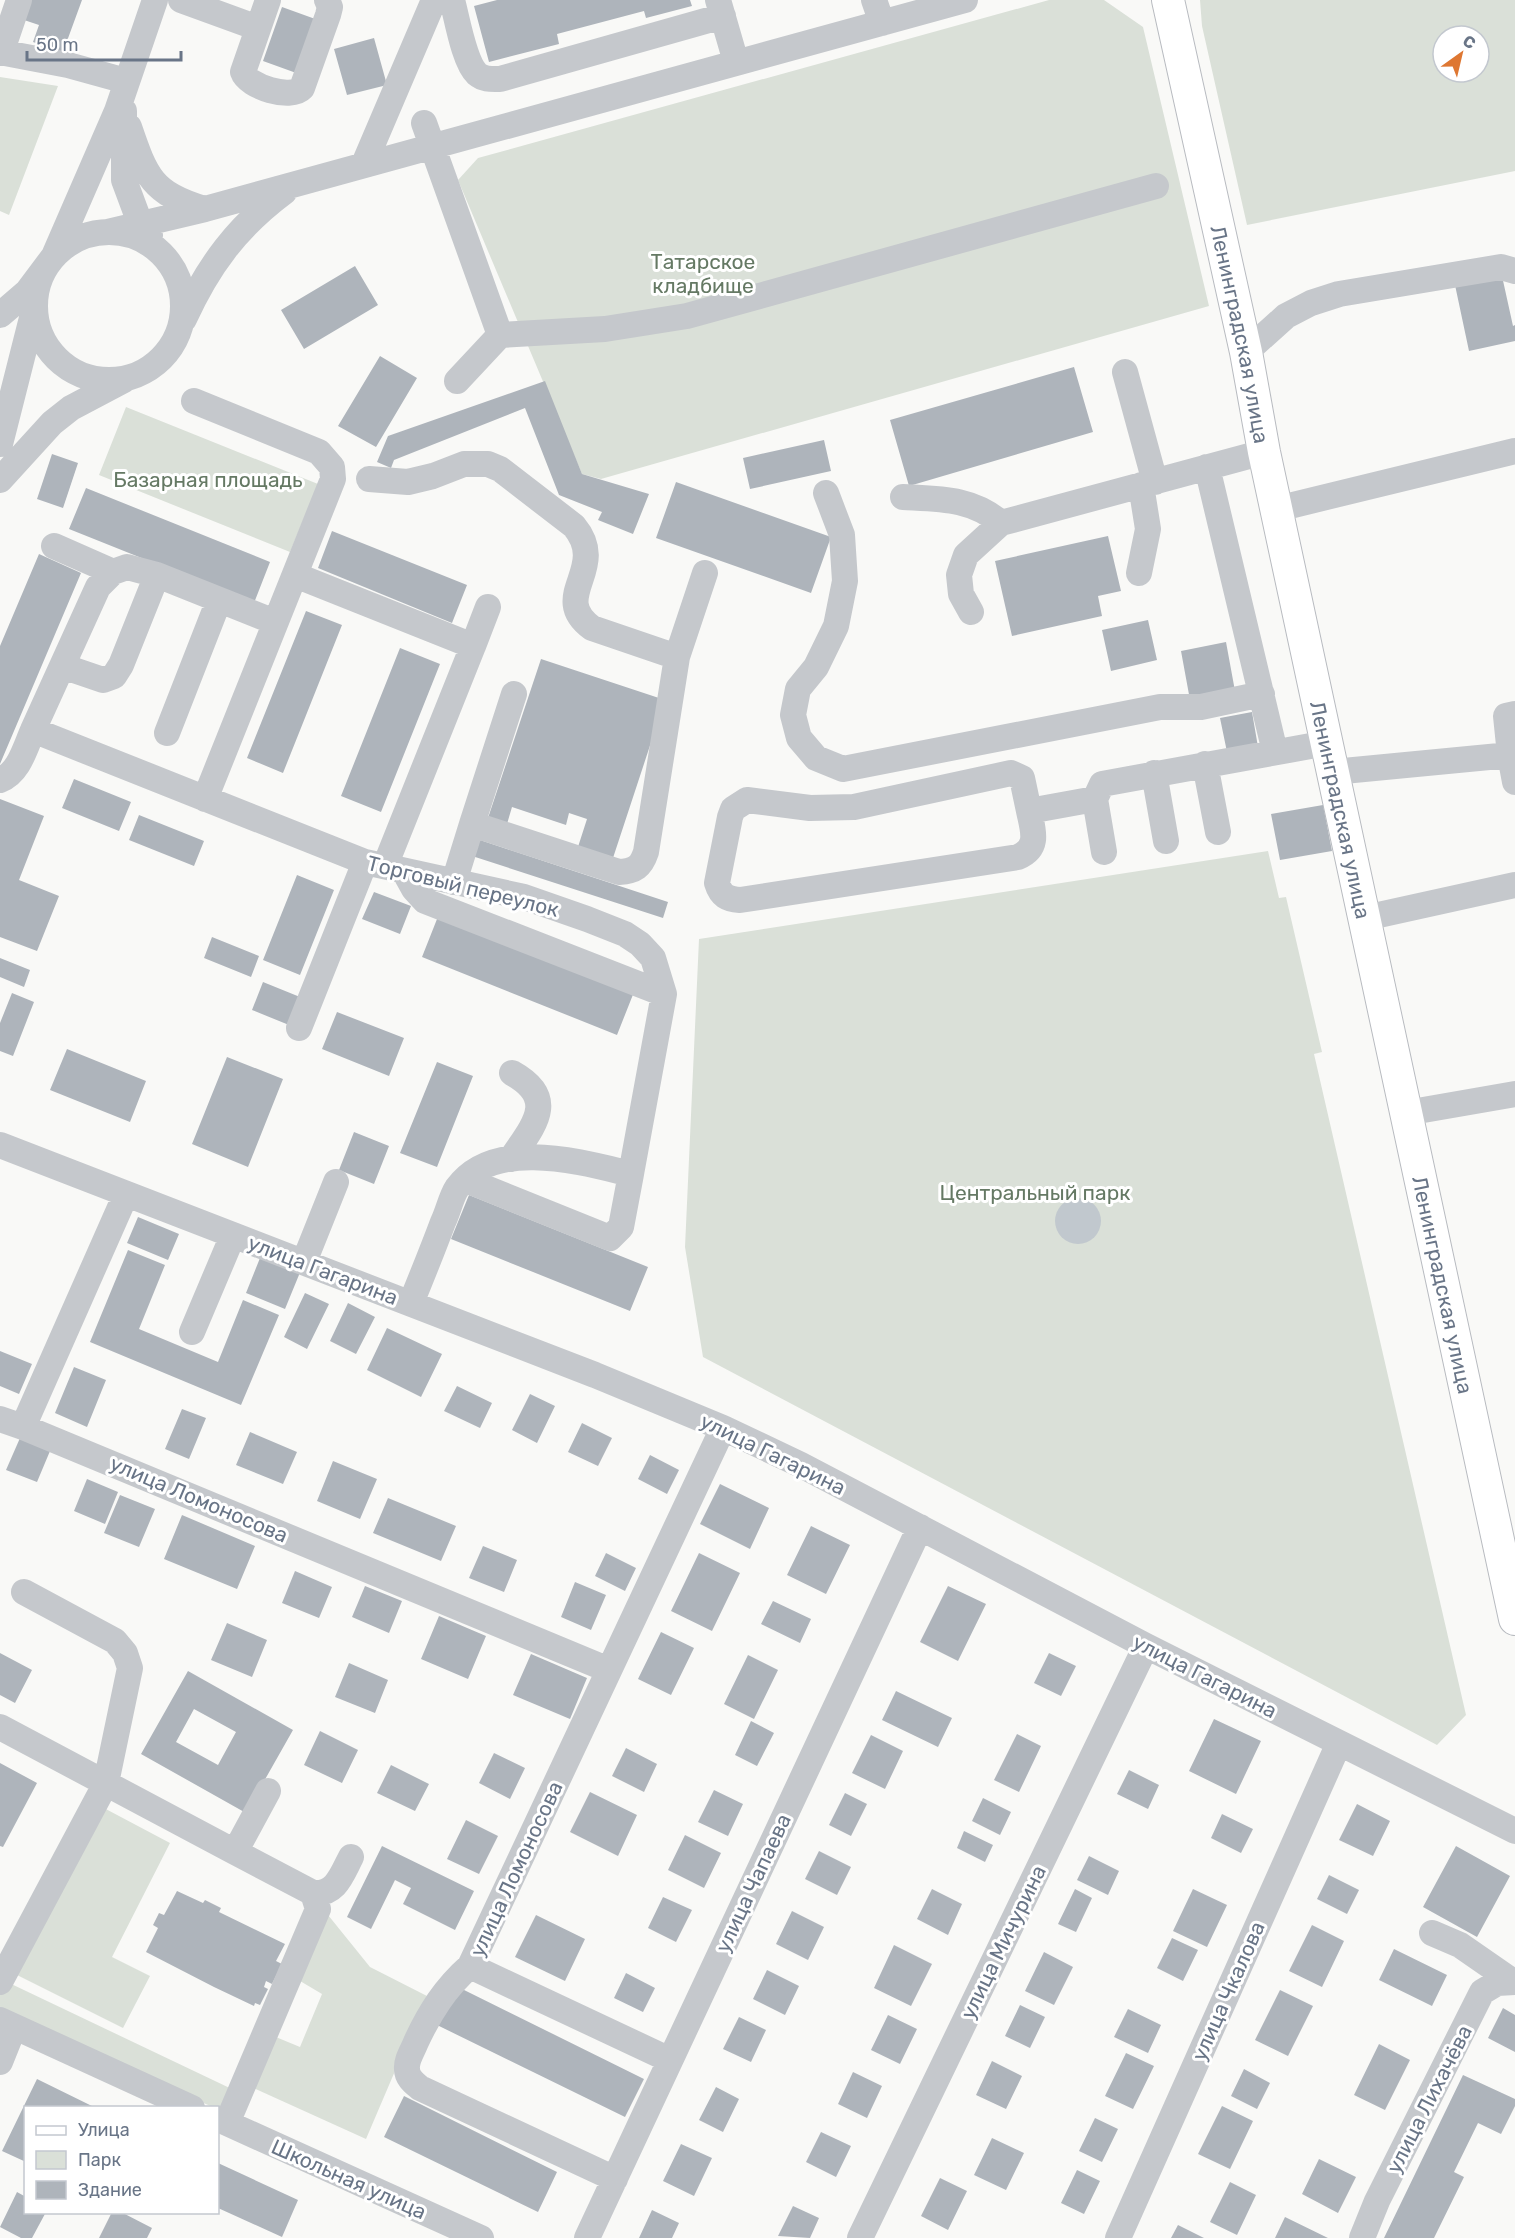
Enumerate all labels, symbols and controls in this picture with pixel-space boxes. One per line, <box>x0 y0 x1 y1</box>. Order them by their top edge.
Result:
scale bar <box>27 24 182 62</box>
north arrow <box>1431 24 1491 84</box>
text: С <box>1459 31 1479 53</box>
text: 50 m <box>36 34 79 56</box>
street label: Ленинградская улица <box>1206 223 1275 445</box>
park label: Татарское кладбище <box>651 249 755 298</box>
park label: Базарная площадь <box>113 467 303 492</box>
street label: Ленинградская улица <box>1305 698 1377 921</box>
street label: Торговый переулок <box>365 850 561 922</box>
street label: Ленинградская улица <box>1408 1174 1479 1396</box>
park label: Центральный парк <box>940 1180 1130 1205</box>
street label: улица Гагарина <box>245 1230 401 1310</box>
street label: улица Гагарина <box>696 1408 850 1500</box>
street label: улица Ломоносова <box>106 1450 292 1548</box>
street label: улица Гагарина <box>1129 1629 1281 1723</box>
street label: улица Ломоносова <box>464 1777 568 1961</box>
street label: улица Чапаева <box>710 1810 796 1956</box>
street label: улица Мичурина <box>955 1861 1051 2023</box>
street label: улица Чкалова <box>1186 1918 1270 2064</box>
street label: улица Лихачёва <box>1381 2021 1477 2177</box>
legend <box>24 2106 219 2214</box>
text: Улица <box>78 2119 130 2141</box>
street label: Школьная улица <box>268 2134 430 2224</box>
text: Парк <box>78 2149 122 2171</box>
text: Здание <box>78 2179 142 2201</box>

